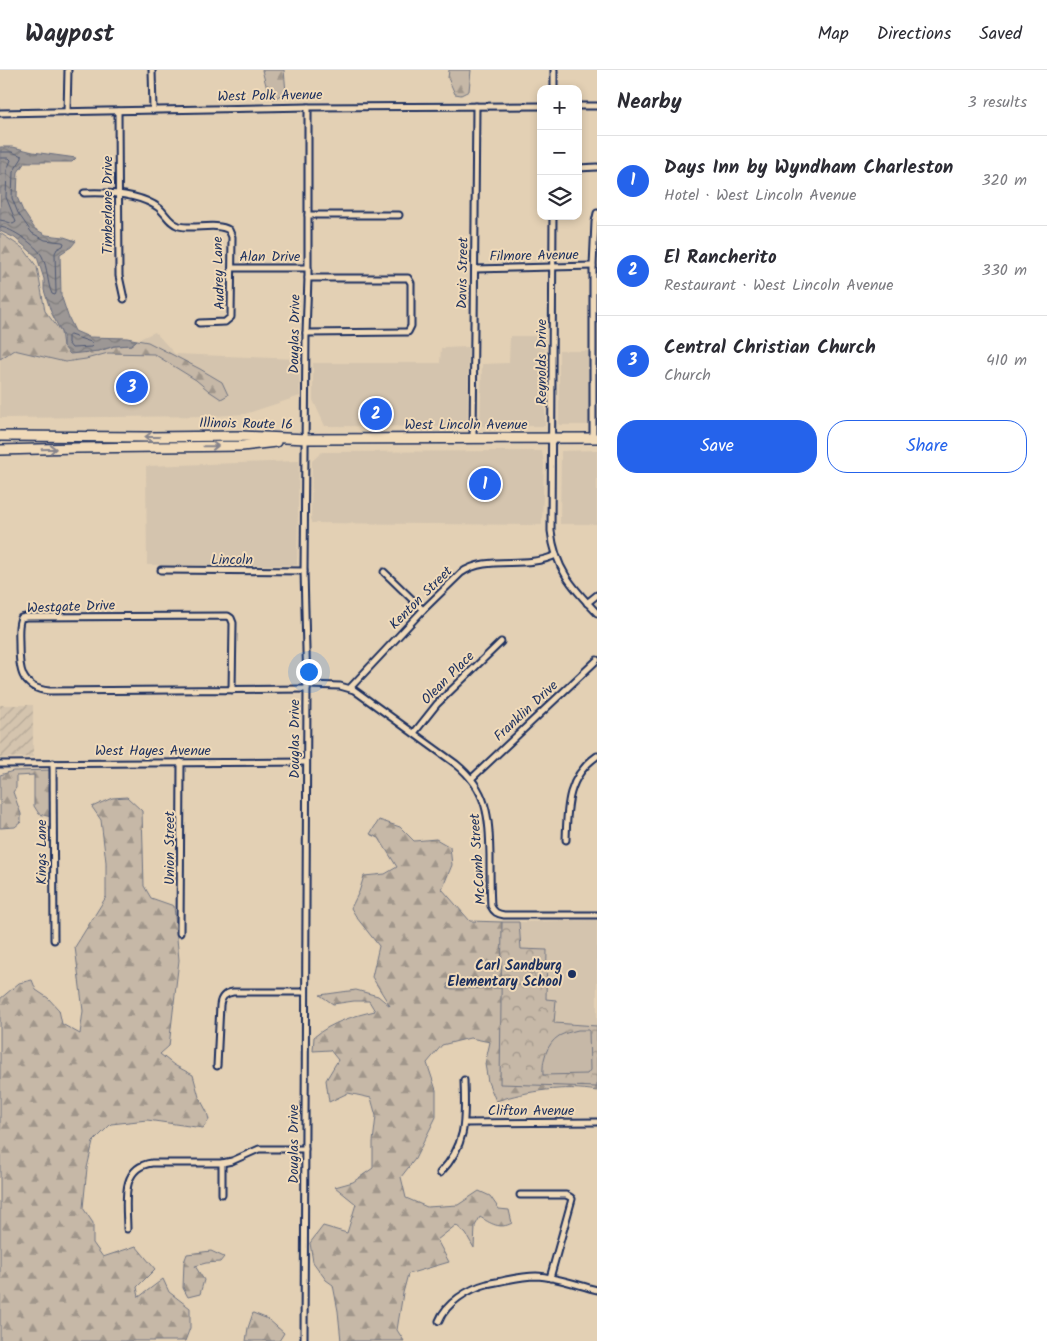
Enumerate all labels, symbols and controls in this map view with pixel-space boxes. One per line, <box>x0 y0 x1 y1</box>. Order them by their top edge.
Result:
text: Waypost <box>25 15 114 54</box>
text: Map <box>817 20 849 49</box>
text: Directions <box>877 20 951 49</box>
text: Saved <box>979 20 1022 49</box>
street label: West Polk Avenue <box>217 84 323 108</box>
map controls <box>537 85 582 220</box>
button: + <box>537 85 582 130</box>
text: Nearby <box>617 86 682 119</box>
text: 3 results <box>968 90 1027 115</box>
button: − <box>537 130 582 175</box>
text: Days Inn by Wyndham Charleston <box>664 153 953 183</box>
street label: Timberlane Drive <box>97 155 119 254</box>
text: 1 <box>631 168 635 193</box>
text: 320 m <box>981 168 1027 193</box>
button: layers <box>537 175 582 220</box>
text: Hotel · West Lincoln Avenue <box>664 183 856 208</box>
street label: Audrey Lane <box>207 235 231 310</box>
street label: Davis Street <box>451 236 475 309</box>
text: El Rancherito <box>664 243 777 273</box>
street label: Filmore Avenue <box>489 244 580 268</box>
street label: Alan Drive <box>240 246 301 268</box>
text: 2 <box>628 258 638 283</box>
text: 330 m <box>982 258 1027 283</box>
text: Restaurant · West Lincoln Avenue <box>664 273 893 298</box>
street label: Douglas Drive <box>283 293 307 374</box>
street label: Reynolds Drive <box>531 318 553 405</box>
text: Central Christian Church <box>664 333 876 363</box>
text: 3 <box>629 348 637 373</box>
text: 410 m <box>986 348 1027 373</box>
text: Church <box>664 363 711 388</box>
pin: 3 <box>116 368 148 406</box>
pin: 2 <box>360 395 392 433</box>
street label: Illinois Route 16 <box>199 412 293 436</box>
street label: West Lincoln Avenue <box>405 414 528 436</box>
button: Save <box>617 420 817 473</box>
button: Share <box>827 420 1027 473</box>
one-way arrow <box>144 432 160 442</box>
one-way arrow <box>202 441 219 451</box>
one-way arrow <box>40 444 56 453</box>
pin: 1 <box>469 465 501 503</box>
street label: Lincoln <box>211 549 253 571</box>
street label: Kenton Street <box>384 561 458 635</box>
street label: Westgate Drive <box>26 594 116 620</box>
street label: Olean Place <box>416 646 480 710</box>
your location <box>296 659 322 685</box>
street label: Franklin Drive <box>489 675 564 747</box>
street label: Douglas Drive <box>284 699 306 779</box>
street label: West Hayes Avenue <box>95 740 212 762</box>
street label: Union Street <box>159 810 181 885</box>
street label: McComb Street <box>464 812 492 905</box>
street label: Kings Lane <box>31 819 53 885</box>
place label: Carl Sandburg Elementary School <box>448 955 562 993</box>
marker: Carl Sandburg Elementary School <box>566 968 578 980</box>
street label: Clifton Avenue <box>488 1100 575 1122</box>
street label: Douglas Drive <box>283 1104 305 1184</box>

